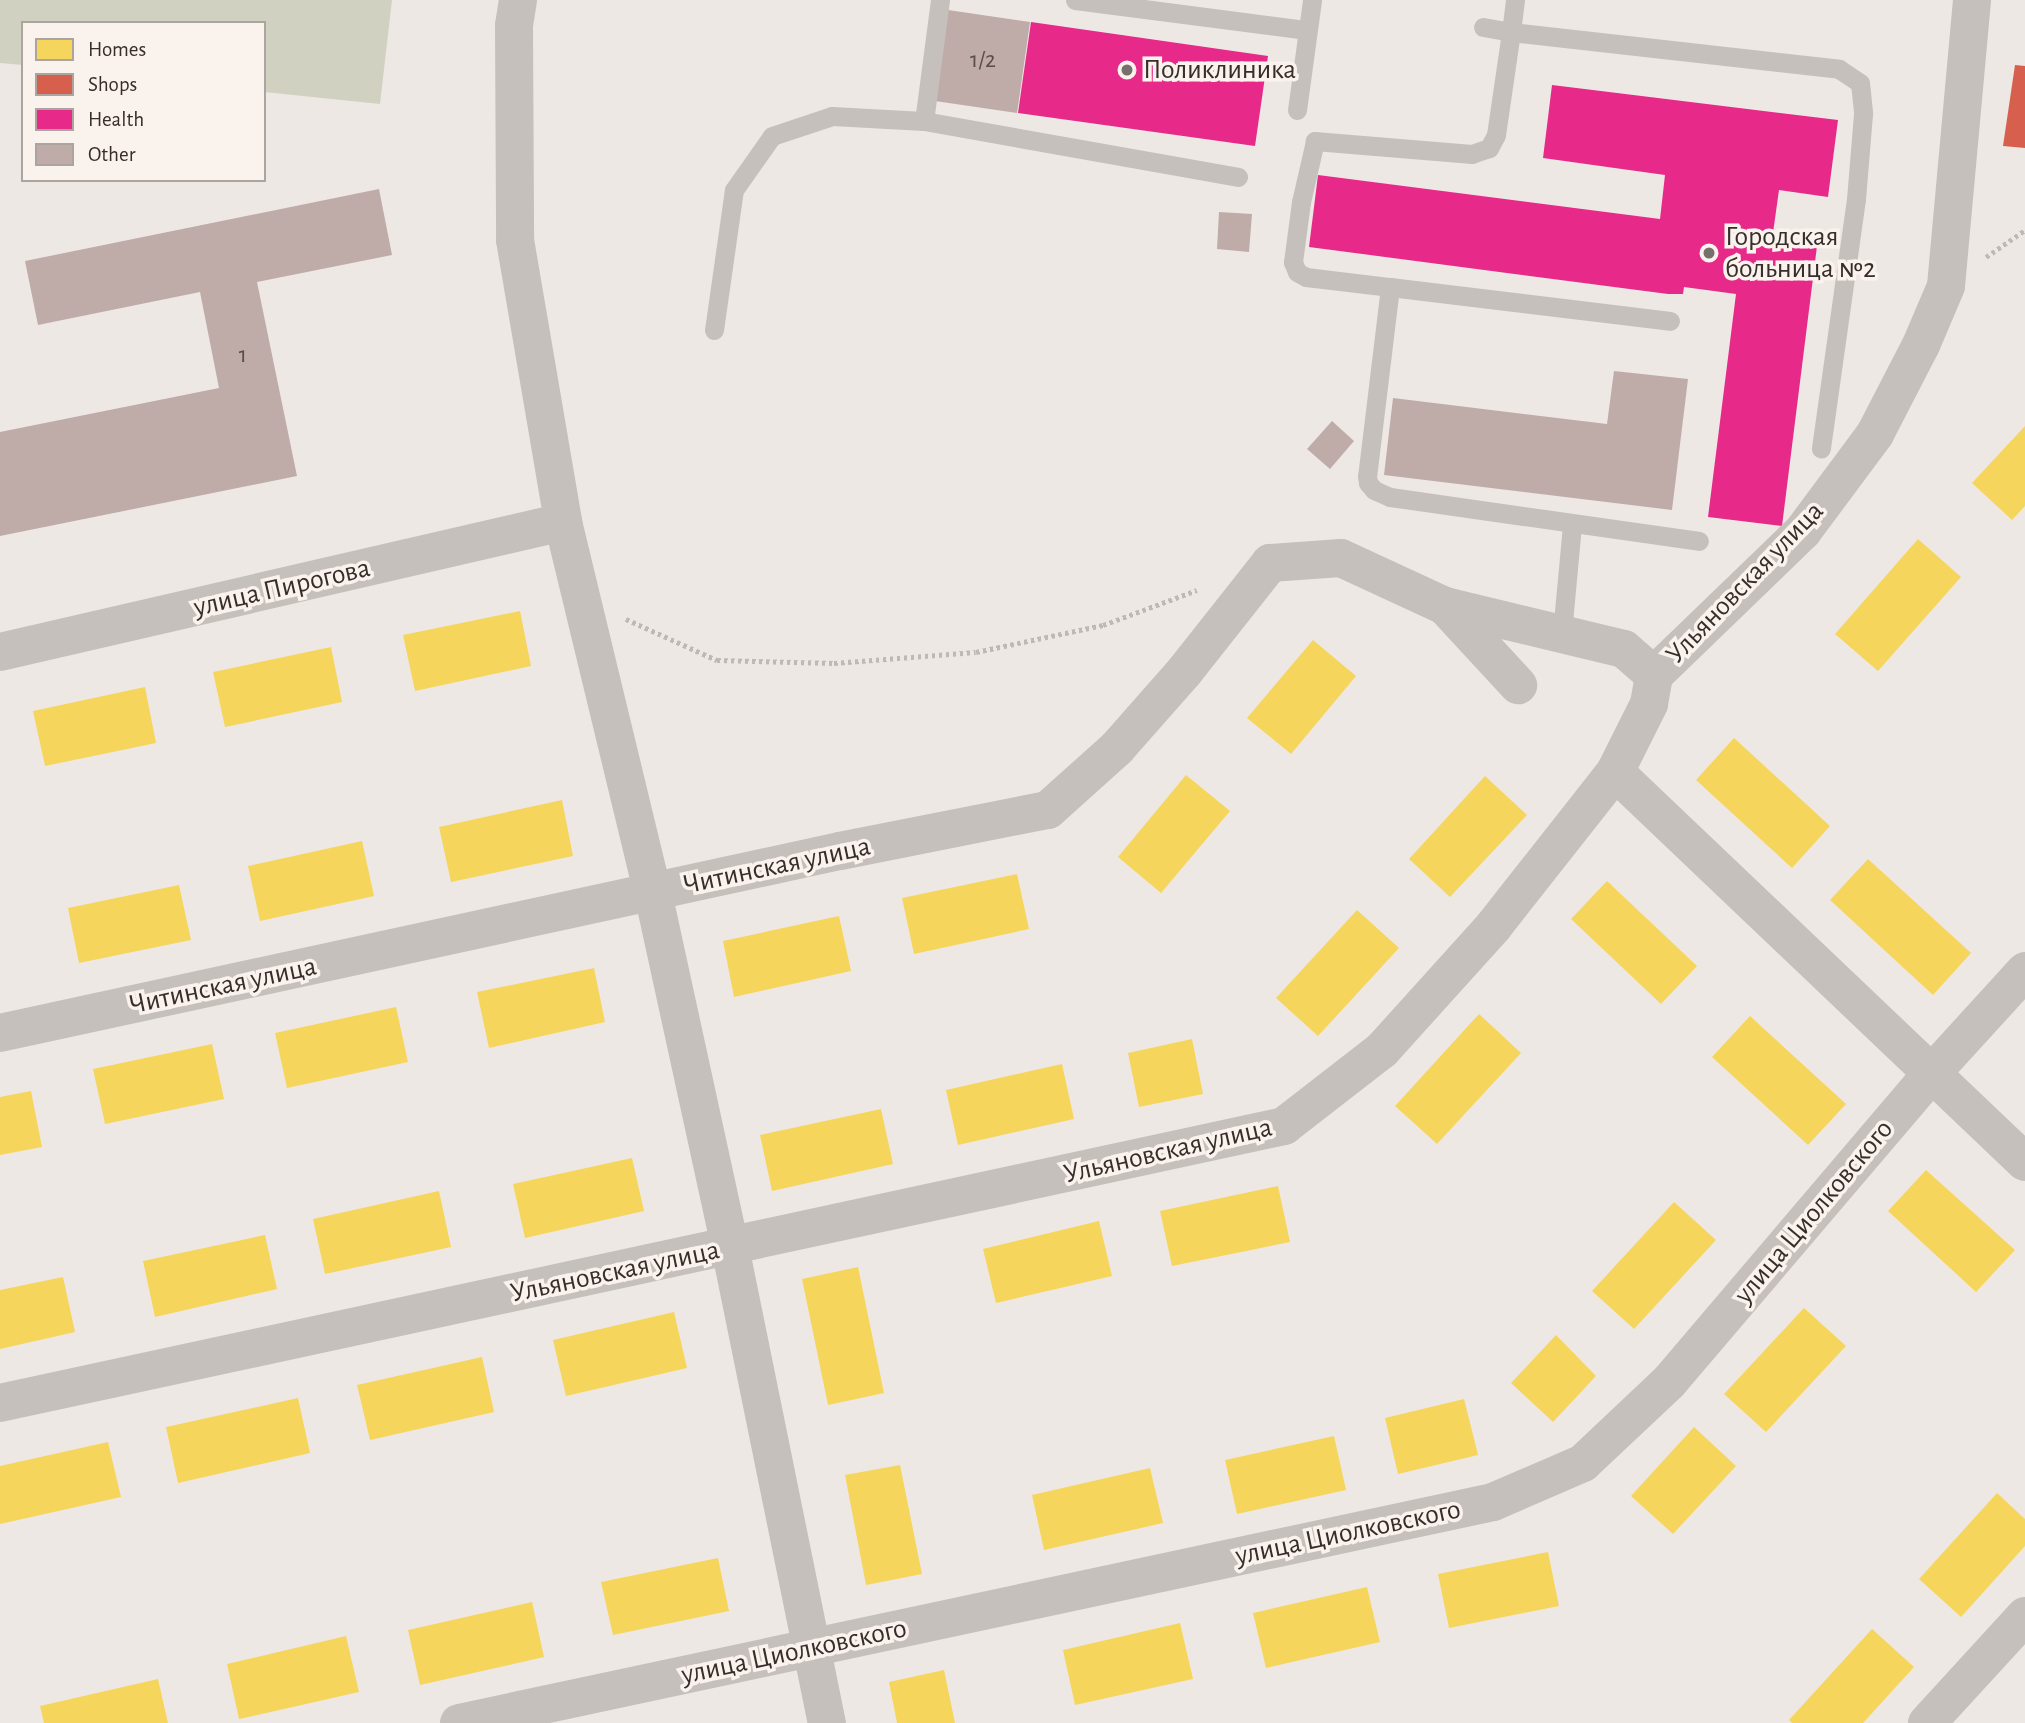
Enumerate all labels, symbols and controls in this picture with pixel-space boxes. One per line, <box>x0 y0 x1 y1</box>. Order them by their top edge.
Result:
legend <box>21 21 266 182</box>
text: Homes <box>88 39 146 60</box>
house number: 1/2 <box>970 47 996 75</box>
place label: Поликлиника <box>1143 53 1296 87</box>
marker: Поликлиника <box>1117 60 1137 80</box>
text: Shops <box>88 74 137 95</box>
text: Health <box>88 109 144 130</box>
text: Other <box>88 144 135 165</box>
place label: Городская больница №2 <box>1725 220 1876 286</box>
marker: Городская больница №2 <box>1699 243 1719 263</box>
house number: 1 <box>239 342 247 370</box>
street label: Ульяновская улица <box>1659 495 1831 671</box>
street label: улица Пирогова <box>191 551 373 625</box>
street label: Читинская улица <box>680 830 874 902</box>
street label: Читинская улица <box>126 950 320 1022</box>
street label: Ульяновская улица <box>1061 1111 1275 1191</box>
street label: улица Циолковского <box>1727 1113 1901 1311</box>
street label: Ульяновская улица <box>507 1233 723 1311</box>
street label: улица Циолковского <box>1232 1493 1464 1573</box>
street label: улица Циолковского <box>678 1612 910 1692</box>

